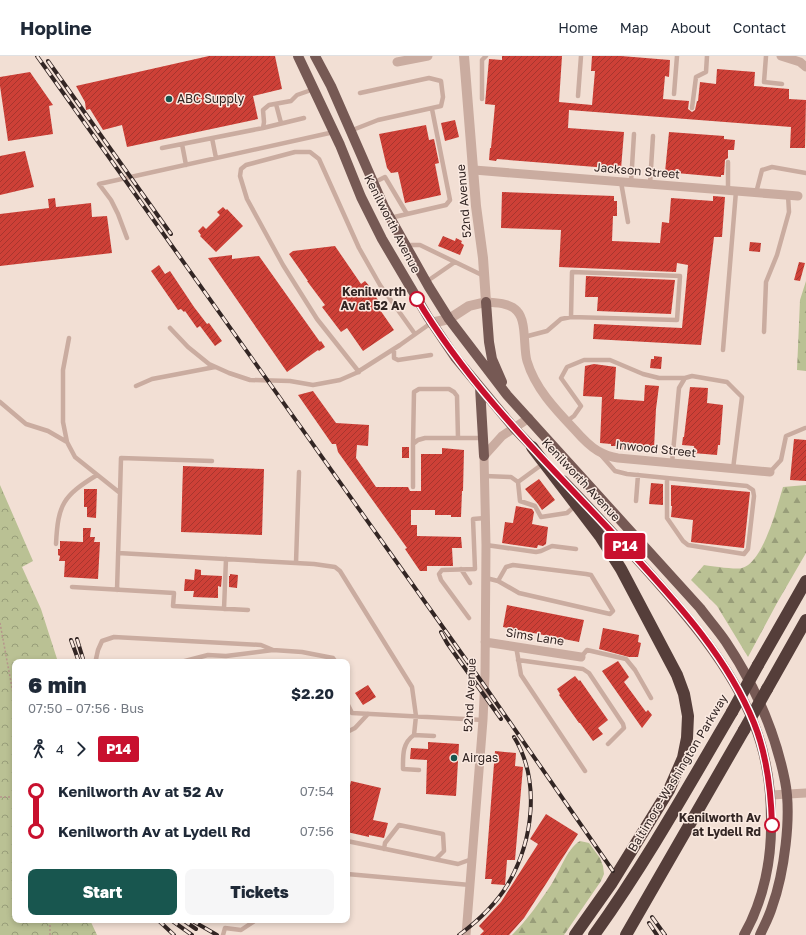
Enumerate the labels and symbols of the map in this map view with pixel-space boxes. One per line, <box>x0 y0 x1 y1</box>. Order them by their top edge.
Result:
place label: ABC Supply <box>177 91 244 106</box>
marker: ABC Supply <box>164 94 174 104</box>
street label: Jackson Street <box>593 159 681 182</box>
street label: 52nd Avenue <box>453 163 474 239</box>
street label: Kenilworth Avenue <box>361 172 424 276</box>
place label: Kenilworth Av at 52 Av <box>340 284 407 313</box>
marker: Kenilworth Av at 52 Av <box>409 291 425 307</box>
street label: Kenilworth Avenue <box>539 435 624 525</box>
street label: Inwood Street <box>615 437 697 460</box>
line badge: P14 <box>602 533 648 559</box>
street label: Sims Lane <box>505 624 565 649</box>
street label: 52nd Avenue <box>460 658 479 732</box>
street label: Baltimore-Washington Parkway <box>625 691 731 854</box>
place label: Airgas <box>462 750 498 765</box>
marker: Airgas <box>449 753 459 763</box>
place label: Kenilworth Av at Lydell Rd <box>679 810 762 839</box>
marker: Kenilworth Av at Lydell Rd <box>764 817 780 833</box>

